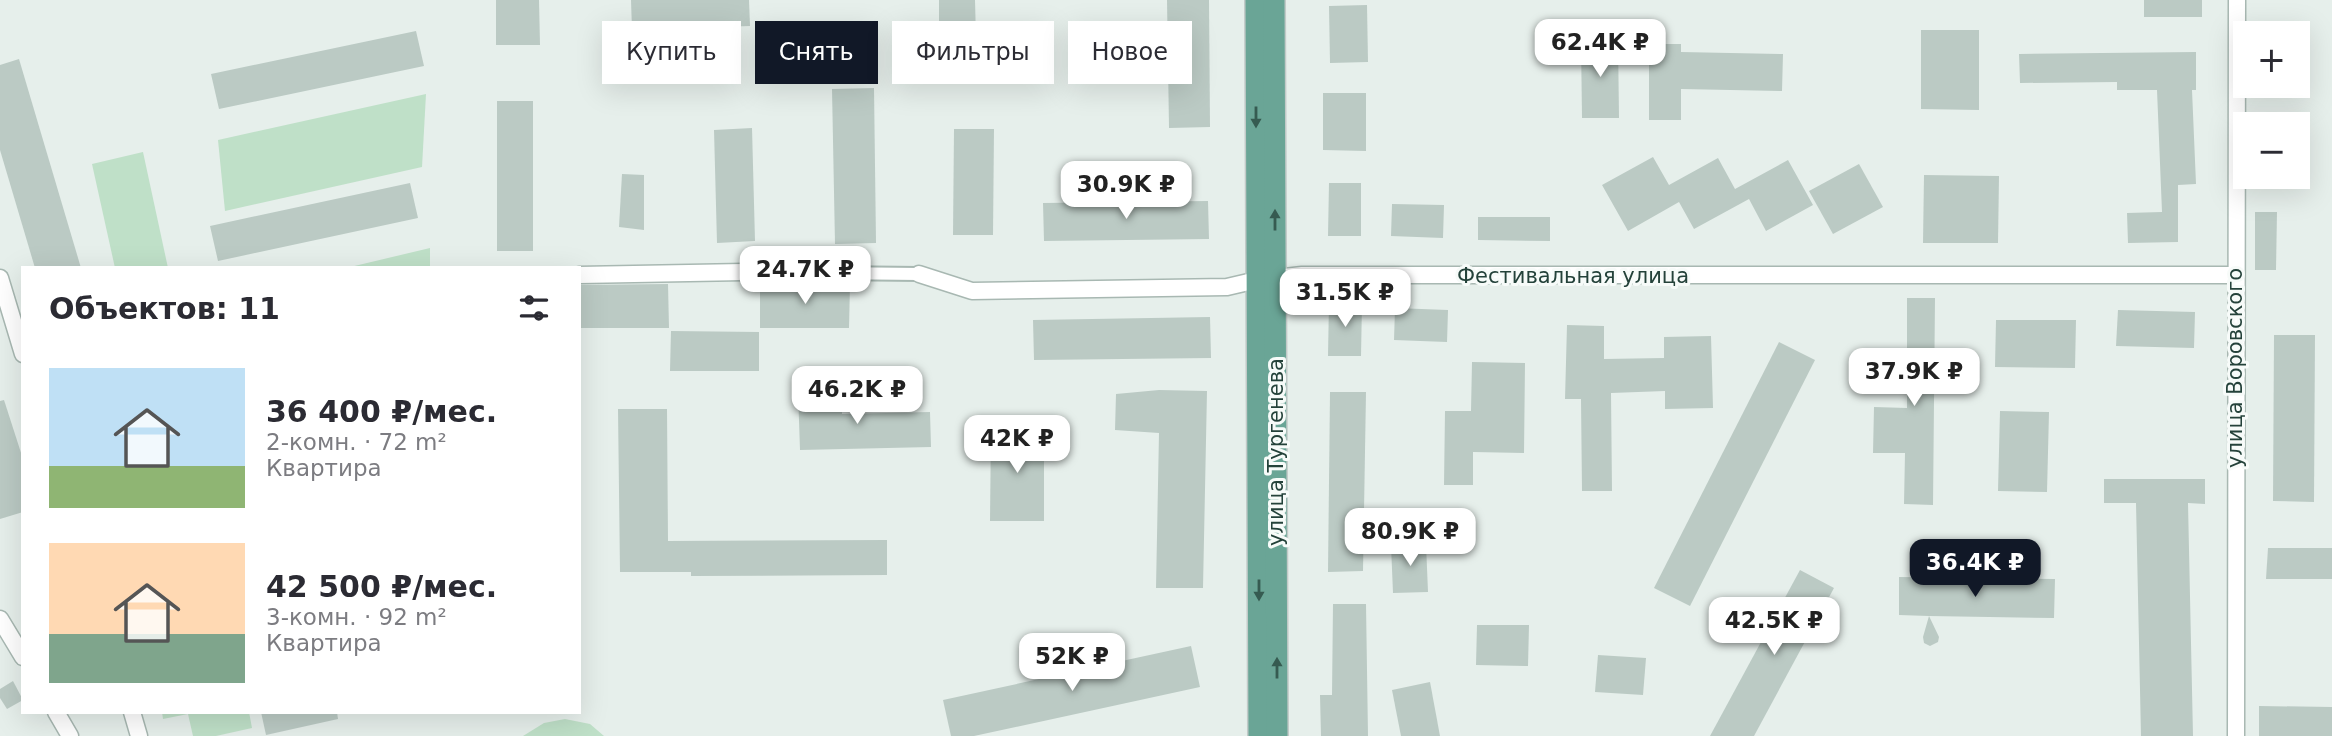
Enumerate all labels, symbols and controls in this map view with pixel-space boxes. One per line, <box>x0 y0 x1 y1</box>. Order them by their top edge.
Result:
pin: 62.4K ₽ <box>1535 20 1665 79</box>
chip: Купить <box>602 21 741 84</box>
chip: Снять <box>755 21 878 84</box>
chip: Фильтры <box>892 21 1054 84</box>
chip: Новое <box>1068 21 1192 84</box>
map controls <box>2233 21 2310 189</box>
button: + <box>2233 21 2310 98</box>
text: 62.4K ₽ <box>1551 29 1649 55</box>
one-way arrow <box>1250 106 1262 128</box>
button: − <box>2233 112 2310 189</box>
pin: 30.9K ₽ <box>1061 162 1191 221</box>
text: 30.9K ₽ <box>1077 171 1175 197</box>
one-way arrow <box>1269 209 1281 231</box>
pin: 24.7K ₽ <box>740 246 870 306</box>
text: 24.7K ₽ <box>756 256 854 282</box>
street label: Фестивальная улица <box>1457 264 1689 288</box>
street label: улица Воровского <box>2223 268 2247 468</box>
pin: 31.5K ₽ <box>1280 270 1410 329</box>
text: 31.5K ₽ <box>1296 279 1394 305</box>
icon: filters <box>515 289 553 327</box>
text: Объектов: 11 <box>49 291 280 326</box>
pin: 37.9K ₽ <box>1849 348 1979 408</box>
street label: улица Тургенева <box>1264 358 1288 546</box>
text: 37.9K ₽ <box>1865 358 1963 384</box>
pin: 46.2K ₽ <box>792 366 922 426</box>
text: 46.2K ₽ <box>808 376 906 402</box>
text: 36 400 ₽/мес. <box>266 394 497 429</box>
icon: home <box>105 396 189 480</box>
pin: 42K ₽ <box>968 416 1066 475</box>
text: 42K ₽ <box>980 425 1054 451</box>
text: 2-комн. · 72 m² <box>266 429 447 455</box>
text: Квартира <box>266 455 382 481</box>
pin: 80.9K ₽ <box>1345 508 1475 568</box>
text: 80.9K ₽ <box>1361 518 1459 544</box>
pin: 36.4K ₽ <box>1910 540 2040 599</box>
text: 36.4K ₽ <box>1926 549 2024 575</box>
text: 42 500 ₽/мес. <box>266 569 497 604</box>
icon: home <box>105 571 189 655</box>
one-way arrow <box>1253 579 1264 601</box>
pin: 42.5K ₽ <box>1709 598 1839 657</box>
text: 3-комн. · 92 m² <box>266 604 447 630</box>
text: 42.5K ₽ <box>1725 607 1823 633</box>
text: Квартира <box>266 630 382 656</box>
pin: 52K ₽ <box>1023 634 1121 693</box>
text: 52K ₽ <box>1035 643 1109 669</box>
one-way arrow <box>1271 657 1283 679</box>

